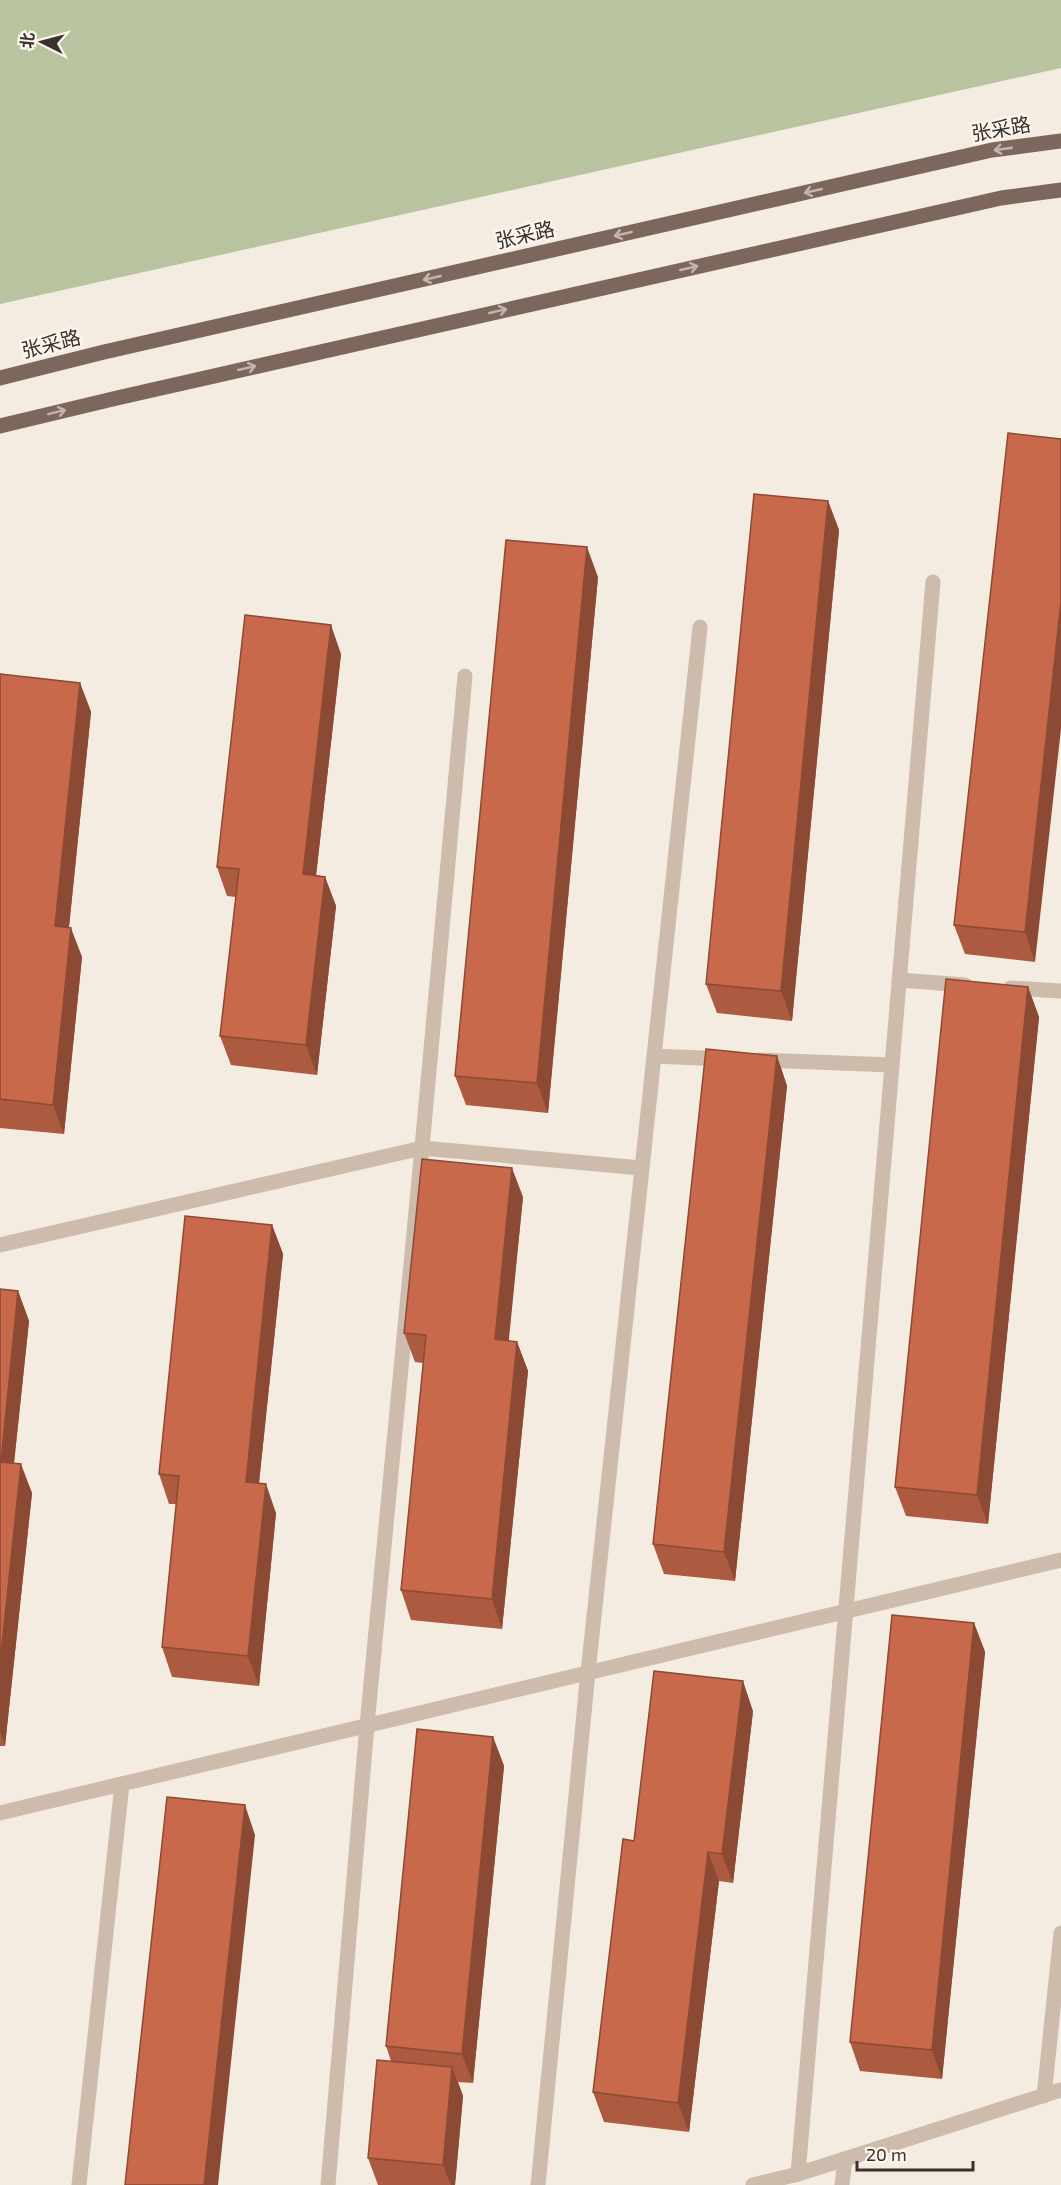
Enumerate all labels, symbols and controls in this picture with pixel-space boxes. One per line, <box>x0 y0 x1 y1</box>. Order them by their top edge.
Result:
north arrow <box>12 12 72 72</box>
text: 北 <box>16 31 37 49</box>
street label: 张采路 <box>969 111 1032 145</box>
one-way arrow <box>994 143 1013 154</box>
one-way arrow <box>803 186 822 198</box>
street label: 张采路 <box>493 216 557 252</box>
one-way arrow <box>613 229 632 241</box>
one-way arrow <box>679 262 698 274</box>
one-way arrow <box>423 272 442 284</box>
one-way arrow <box>489 305 508 317</box>
street label: 张采路 <box>19 324 83 362</box>
one-way arrow <box>236 362 256 373</box>
one-way arrow <box>47 406 66 418</box>
scale bar <box>857 2134 972 2172</box>
text: 20 m <box>866 2143 907 2165</box>

